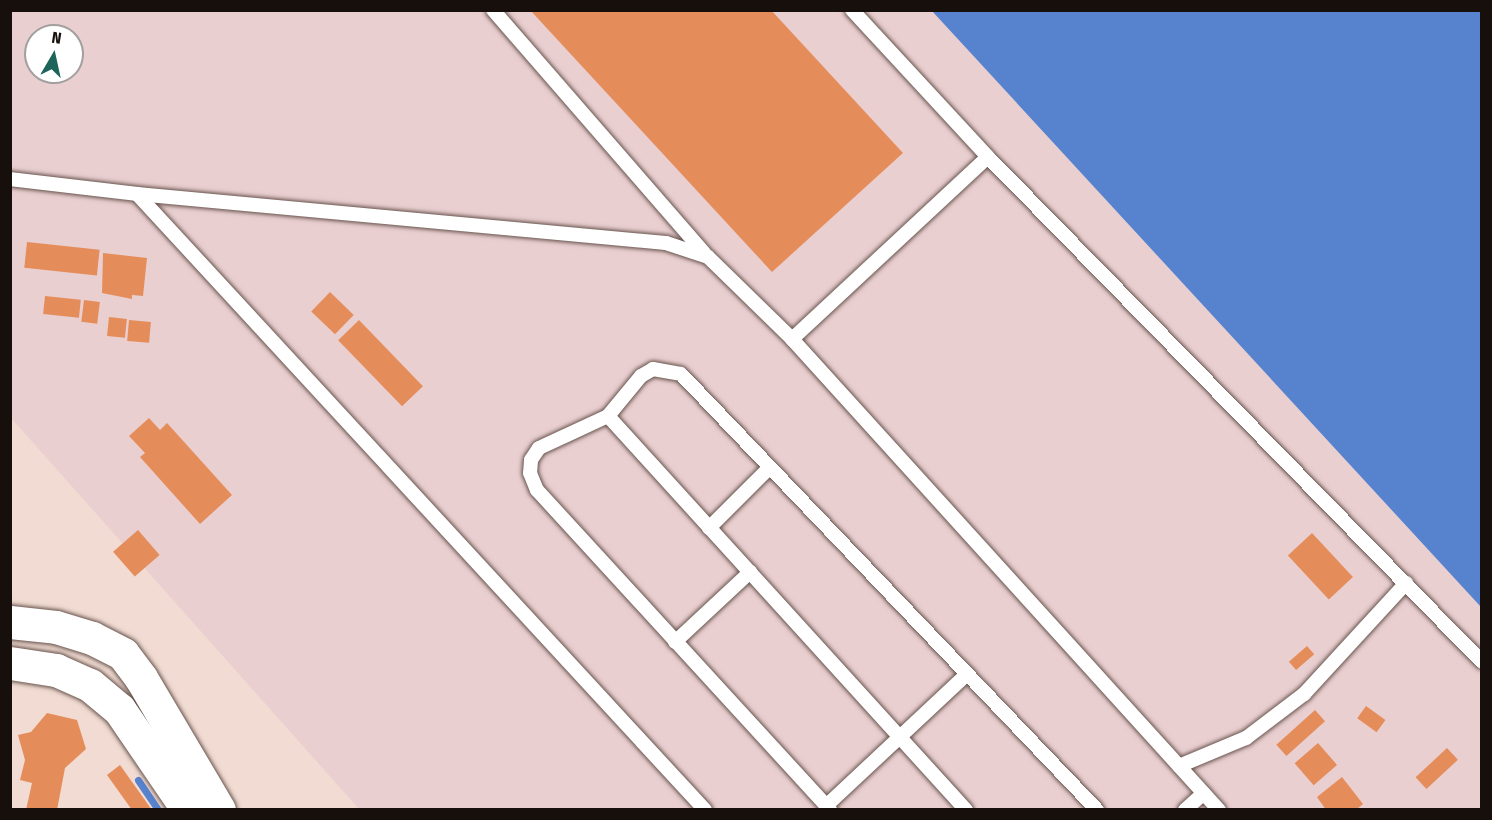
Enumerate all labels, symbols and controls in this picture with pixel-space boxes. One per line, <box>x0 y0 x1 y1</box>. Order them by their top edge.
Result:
north arrow <box>24 24 84 84</box>
text: N <box>50 28 63 48</box>

